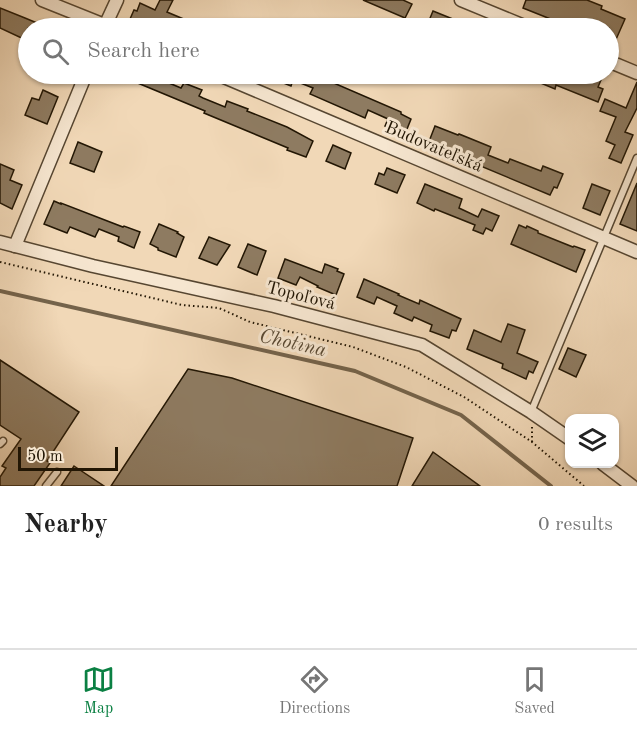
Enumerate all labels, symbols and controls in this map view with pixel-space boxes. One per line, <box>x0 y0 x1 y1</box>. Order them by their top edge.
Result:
search box <box>18 18 619 84</box>
icon: search <box>39 35 72 68</box>
text: Search here <box>87 40 200 62</box>
street label: Budovateľská <box>382 118 485 176</box>
street label: Topoľová <box>264 279 337 313</box>
water label: Chotina <box>257 327 328 361</box>
map controls <box>565 414 619 468</box>
button: layers <box>565 414 619 468</box>
scale bar <box>18 444 118 472</box>
text: 50 m <box>27 449 63 465</box>
text: Nearby <box>24 512 108 538</box>
text: 0 results <box>538 515 613 535</box>
tab: Map <box>82 663 115 719</box>
tab: Directions <box>279 663 350 719</box>
tab: Saved <box>514 663 555 719</box>

